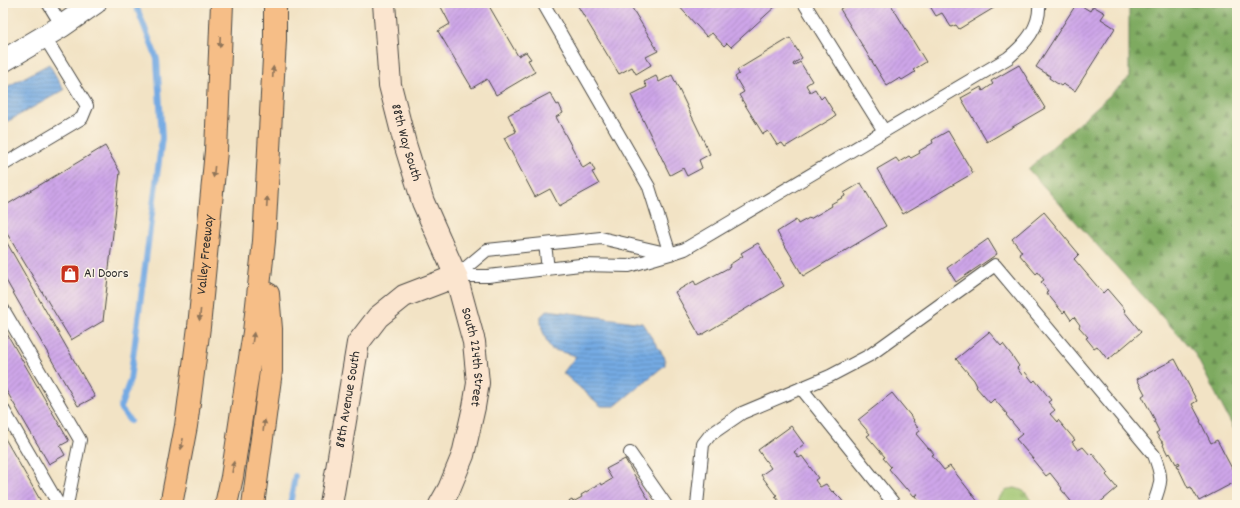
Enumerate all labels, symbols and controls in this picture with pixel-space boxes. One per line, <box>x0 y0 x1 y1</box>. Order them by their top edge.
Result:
one-way arrow <box>217 36 224 48</box>
one-way arrow <box>270 66 277 78</box>
street label: 88th Way South <box>385 102 426 184</box>
one-way arrow <box>211 166 217 178</box>
one-way arrow <box>263 196 270 208</box>
street label: Valley Freeway <box>192 213 220 295</box>
shop icon: A1 Doors <box>59 263 81 285</box>
place label: A1 Doors <box>84 264 129 284</box>
street label: South 224th Street <box>455 305 488 408</box>
one-way arrow <box>197 309 203 321</box>
one-way arrow <box>250 332 256 344</box>
street label: 88th Avenue South <box>331 350 366 449</box>
one-way arrow <box>261 419 267 431</box>
one-way arrow <box>179 438 185 450</box>
one-way arrow <box>231 461 237 473</box>

